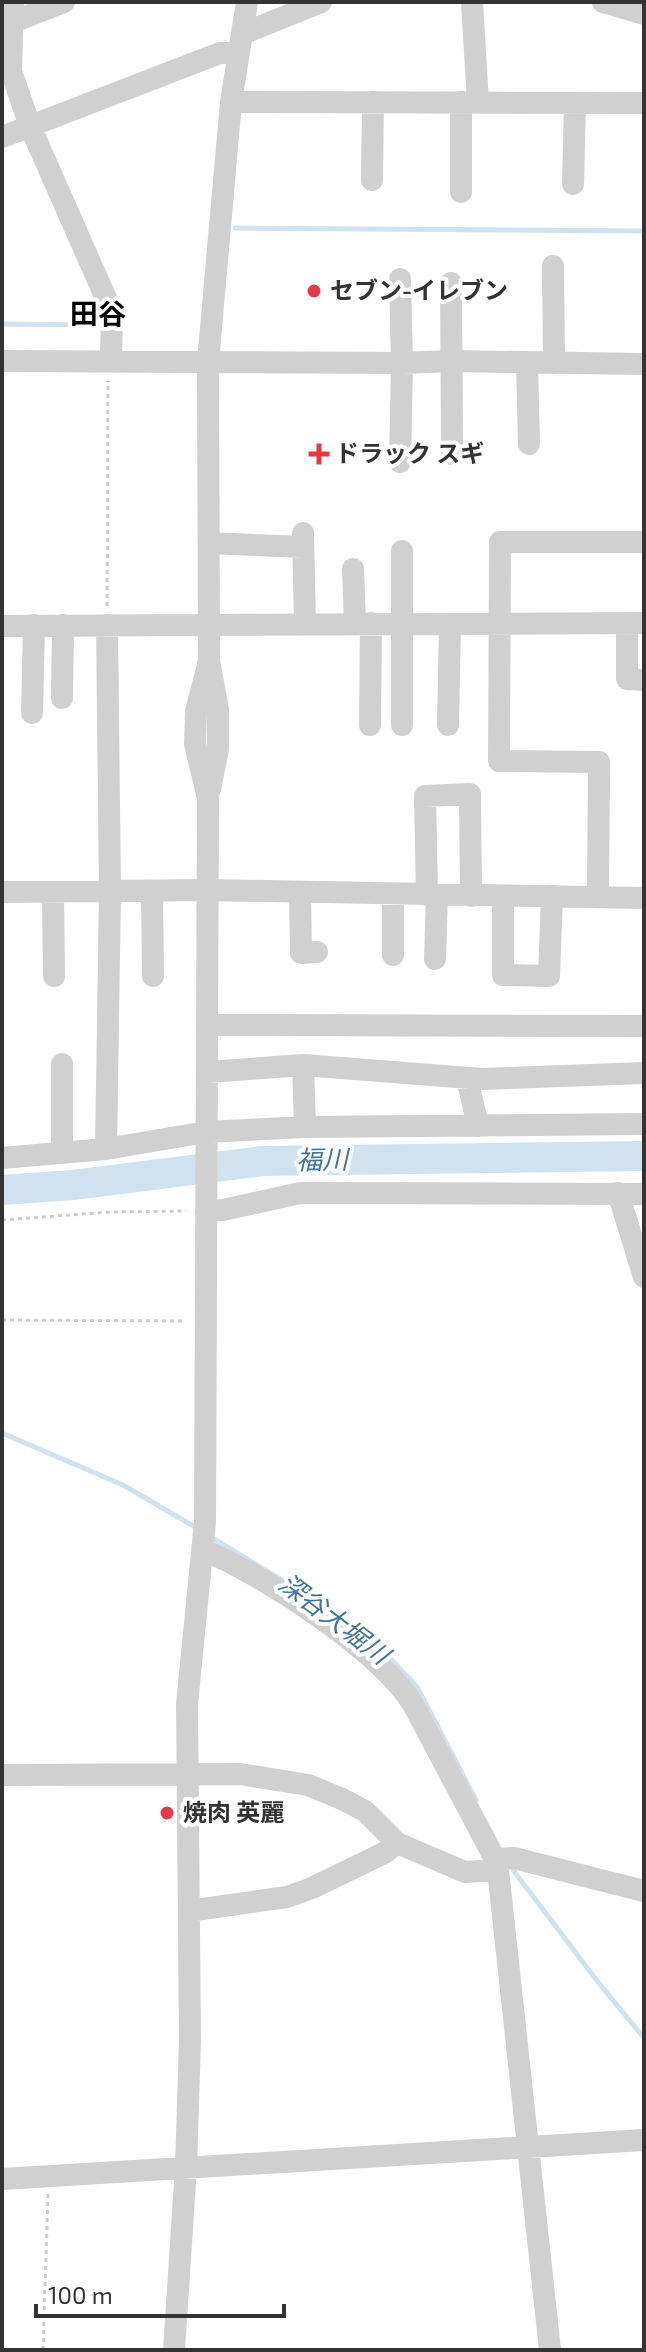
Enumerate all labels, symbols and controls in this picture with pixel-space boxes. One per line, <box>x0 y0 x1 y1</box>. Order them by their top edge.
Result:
place label: セブン-イレブン <box>330 275 508 304</box>
marker: セブン-イレブン <box>305 282 323 300</box>
district label: 田谷 <box>70 296 126 330</box>
place label: ドラック スギ <box>335 438 484 467</box>
marker: ドラック スギ <box>310 445 328 463</box>
water label: 福川 <box>296 1142 351 1174</box>
water label: 深谷大堀川 <box>274 1566 399 1671</box>
place label: 焼肉 英麗 <box>183 1797 284 1826</box>
marker: 焼肉 英麗 <box>158 1804 176 1822</box>
scale bar <box>36 2268 284 2318</box>
text: 100 m <box>48 2280 113 2309</box>

